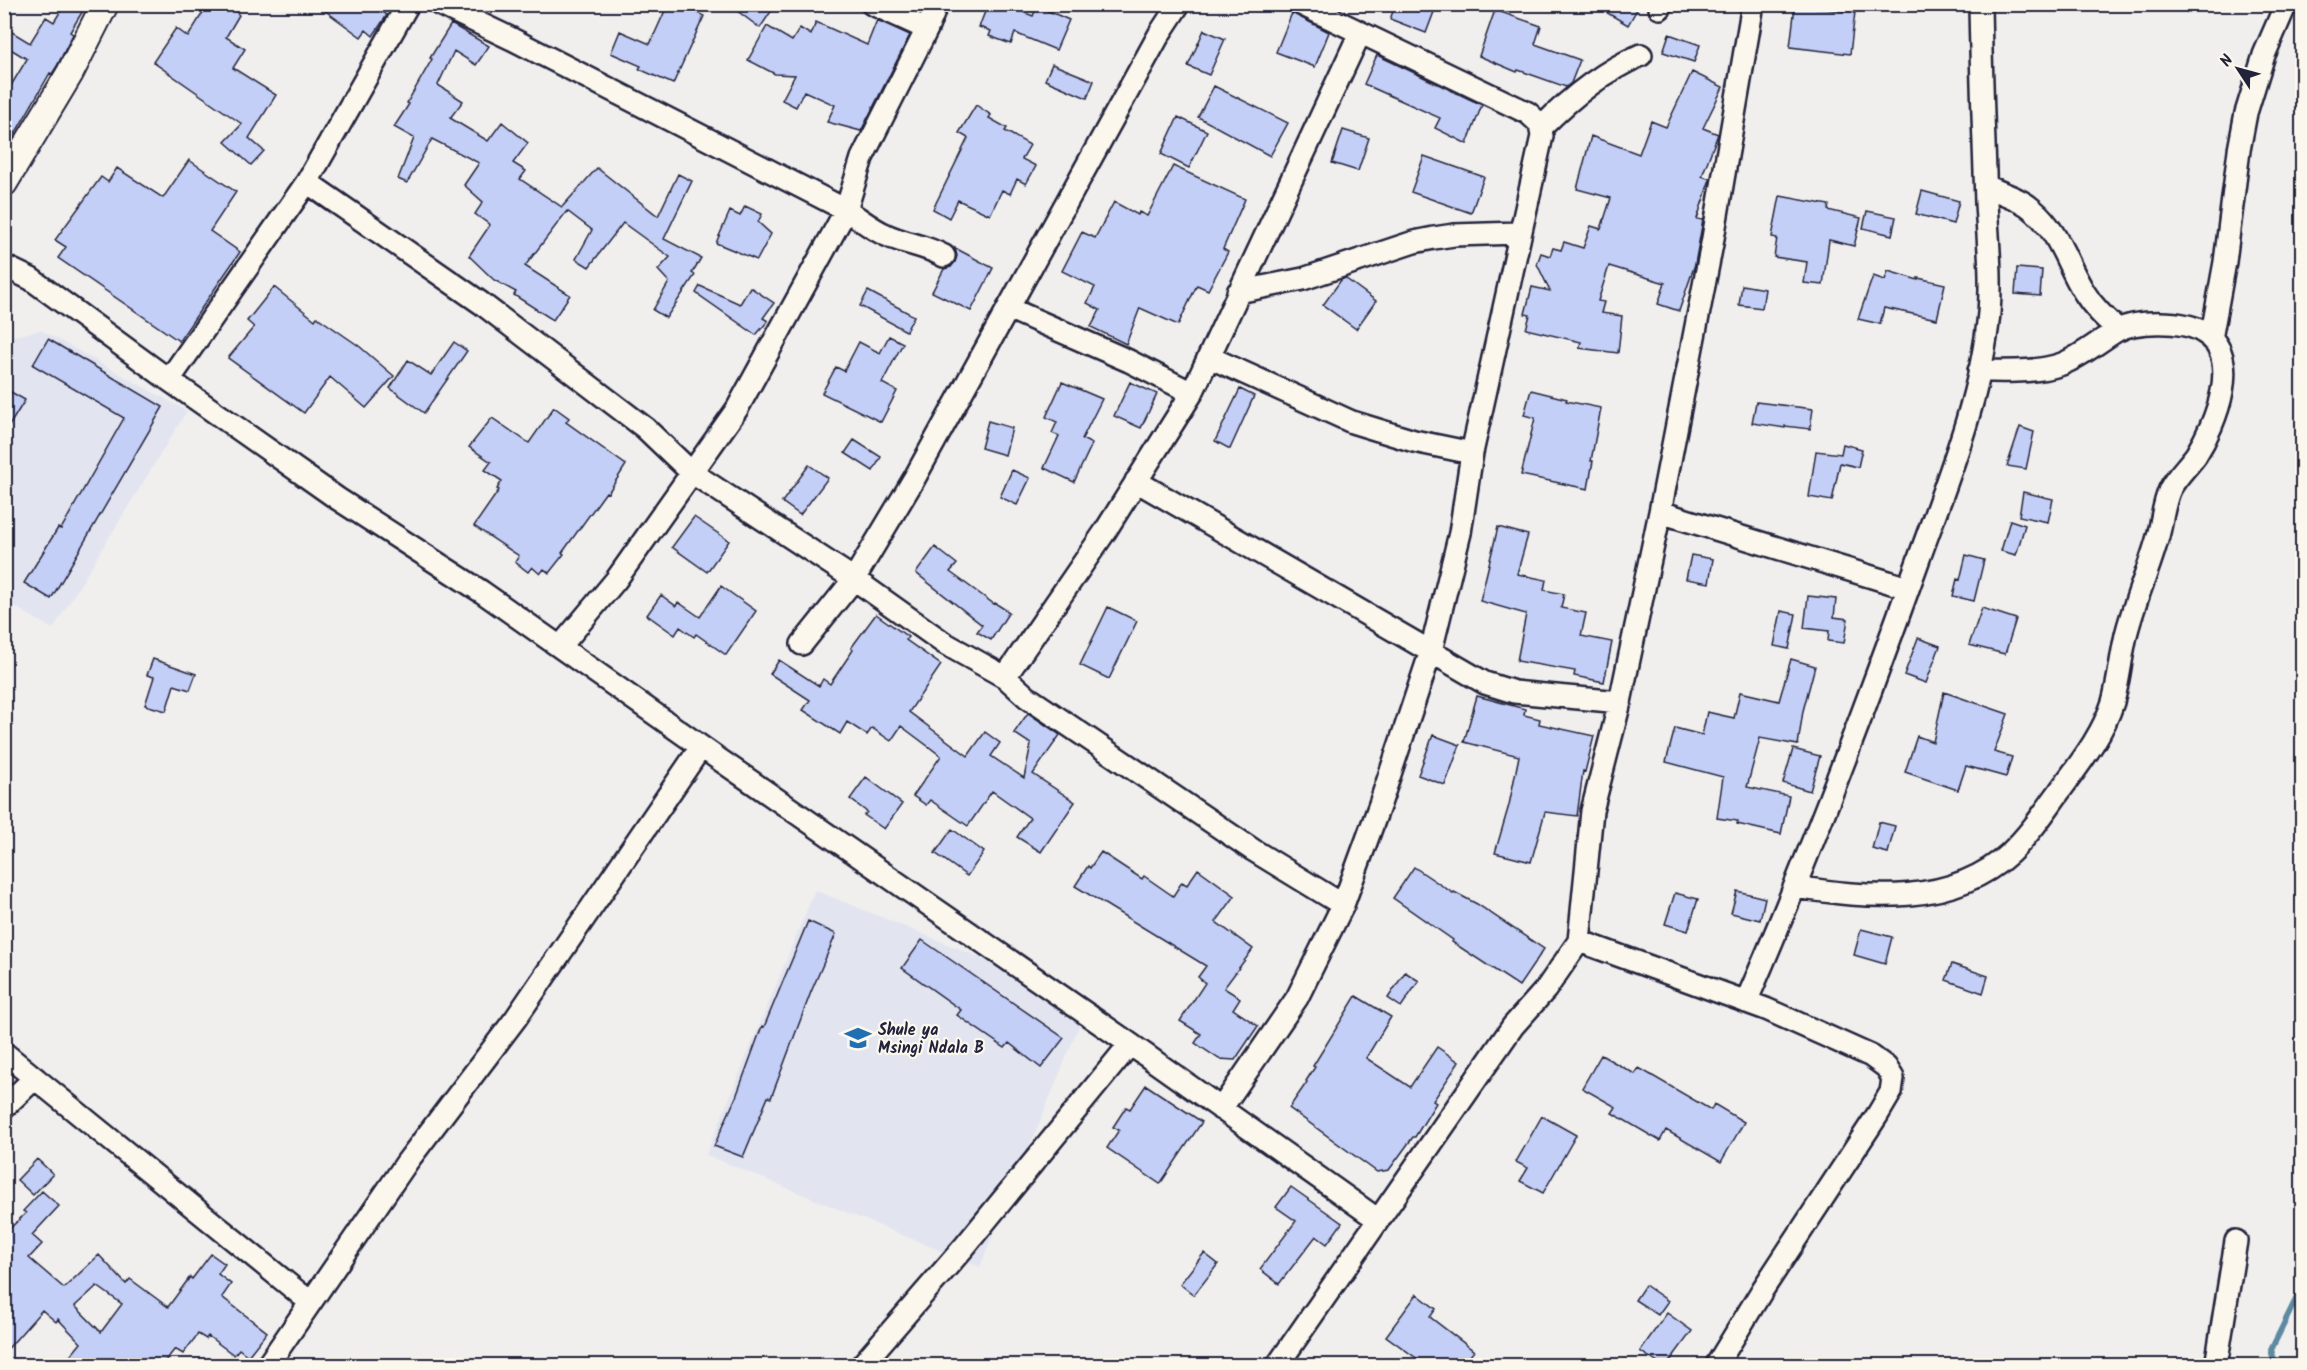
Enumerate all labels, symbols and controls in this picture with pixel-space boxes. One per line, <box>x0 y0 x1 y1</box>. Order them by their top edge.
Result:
north arrow <box>2208 39 2268 99</box>
text: N <box>2214 50 2240 73</box>
place label: Shule ya Msingi Ndala B <box>878 1018 984 1061</box>
school or university icon: Shule ya Msingi Ndala B <box>843 1023 873 1053</box>

